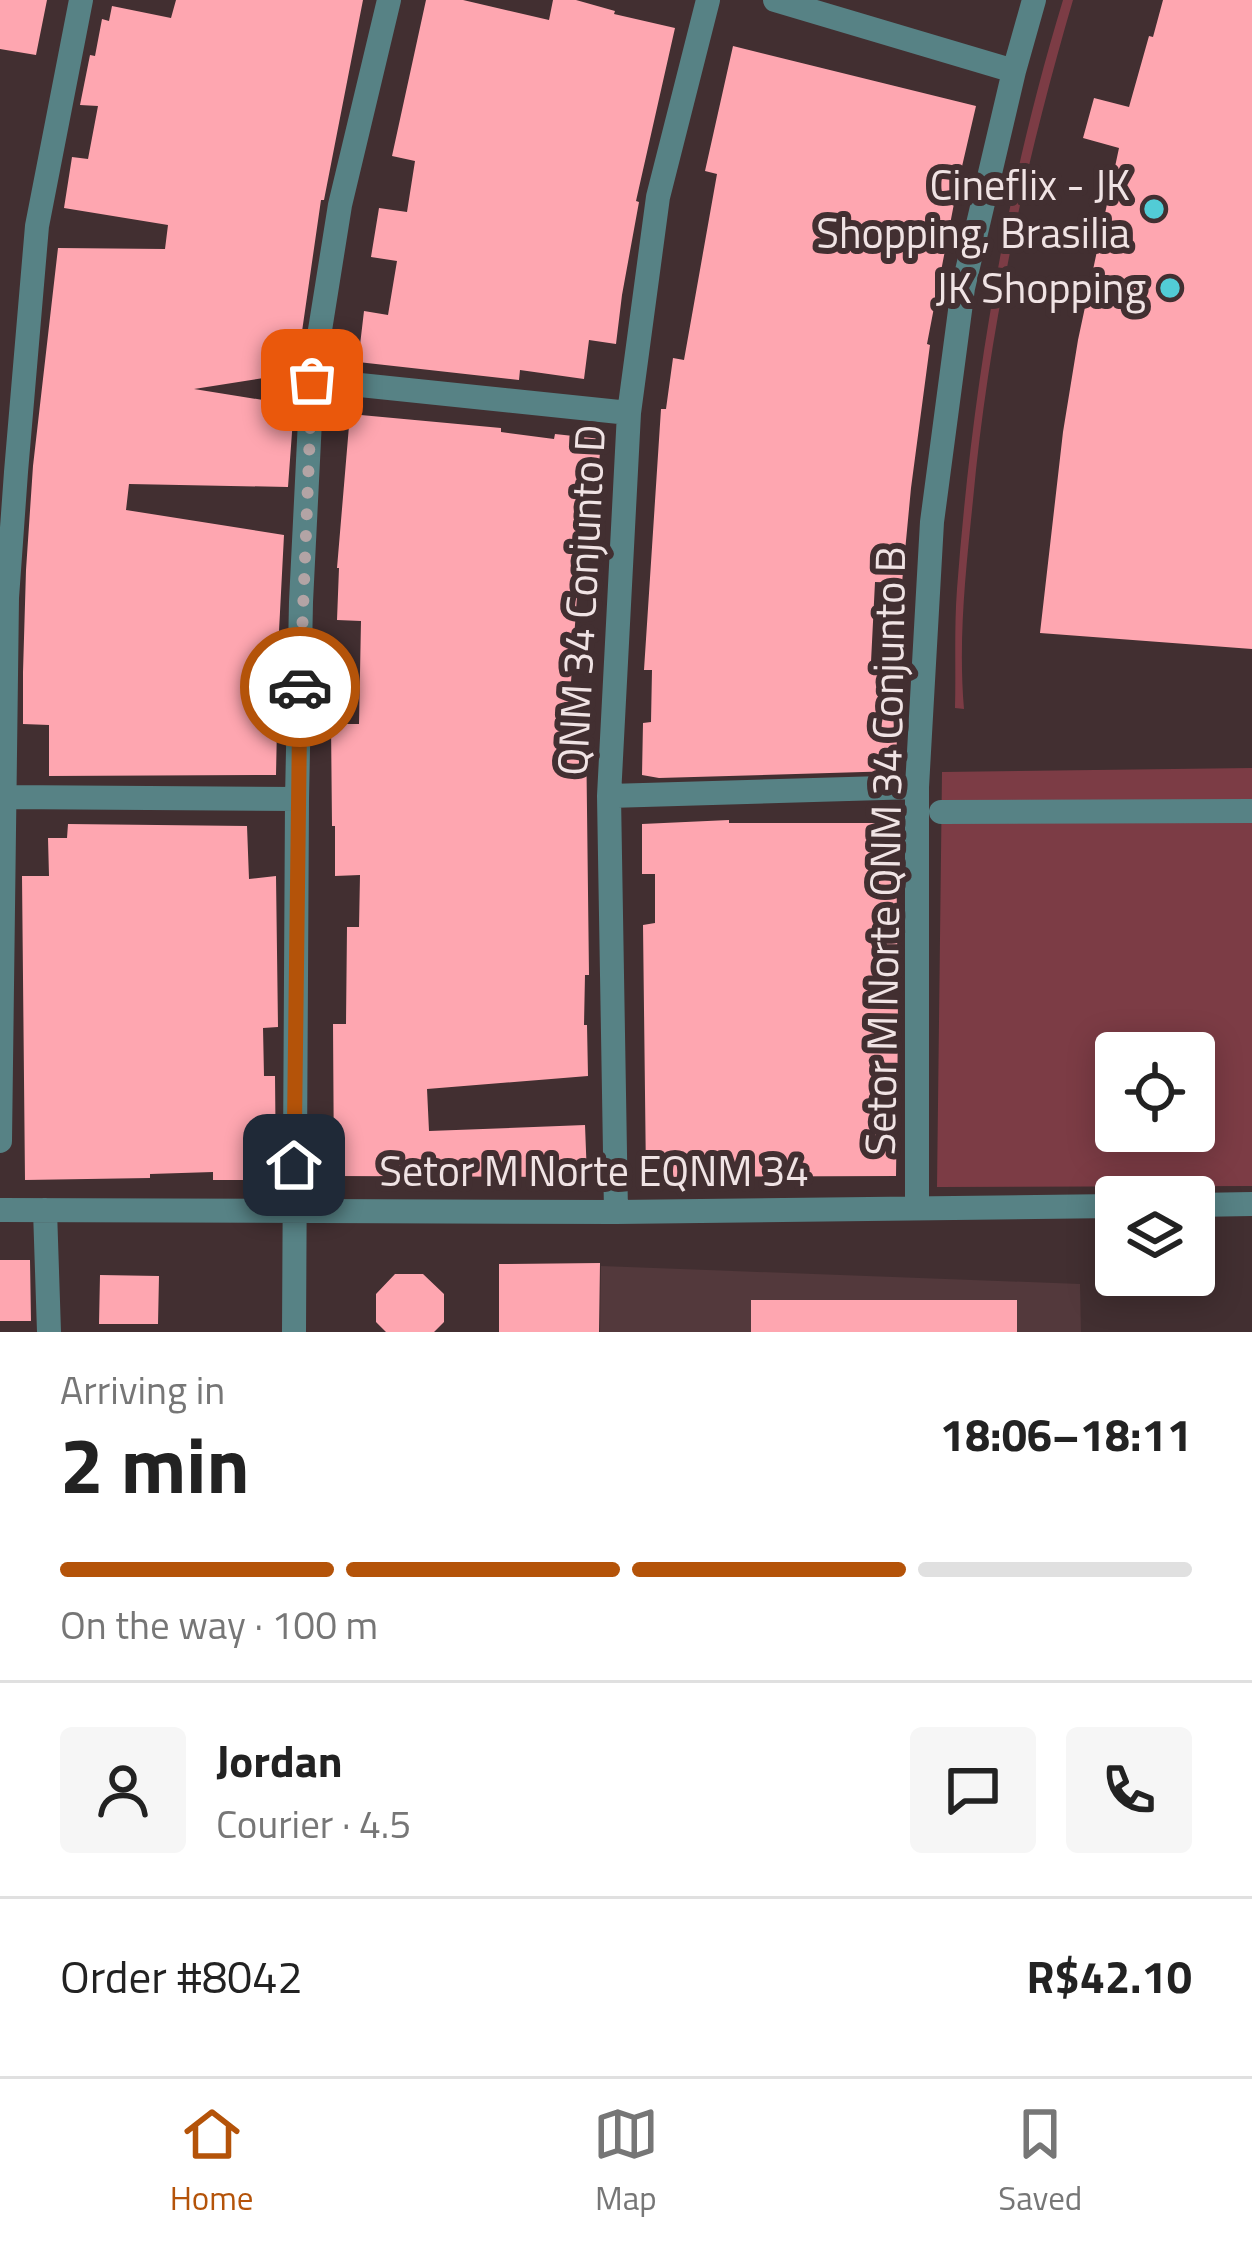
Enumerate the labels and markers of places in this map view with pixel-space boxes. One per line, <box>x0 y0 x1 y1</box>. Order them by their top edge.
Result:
place label: Cineflix - JK Shopping, Brasilia <box>816 152 1130 264</box>
marker: Cineflix - JK Shopping, Brasilia <box>1141 196 1167 222</box>
place label: JK Shopping <box>936 255 1146 319</box>
marker: JK Shopping <box>1157 275 1183 301</box>
pin <box>261 329 363 431</box>
pin <box>243 1114 345 1216</box>

